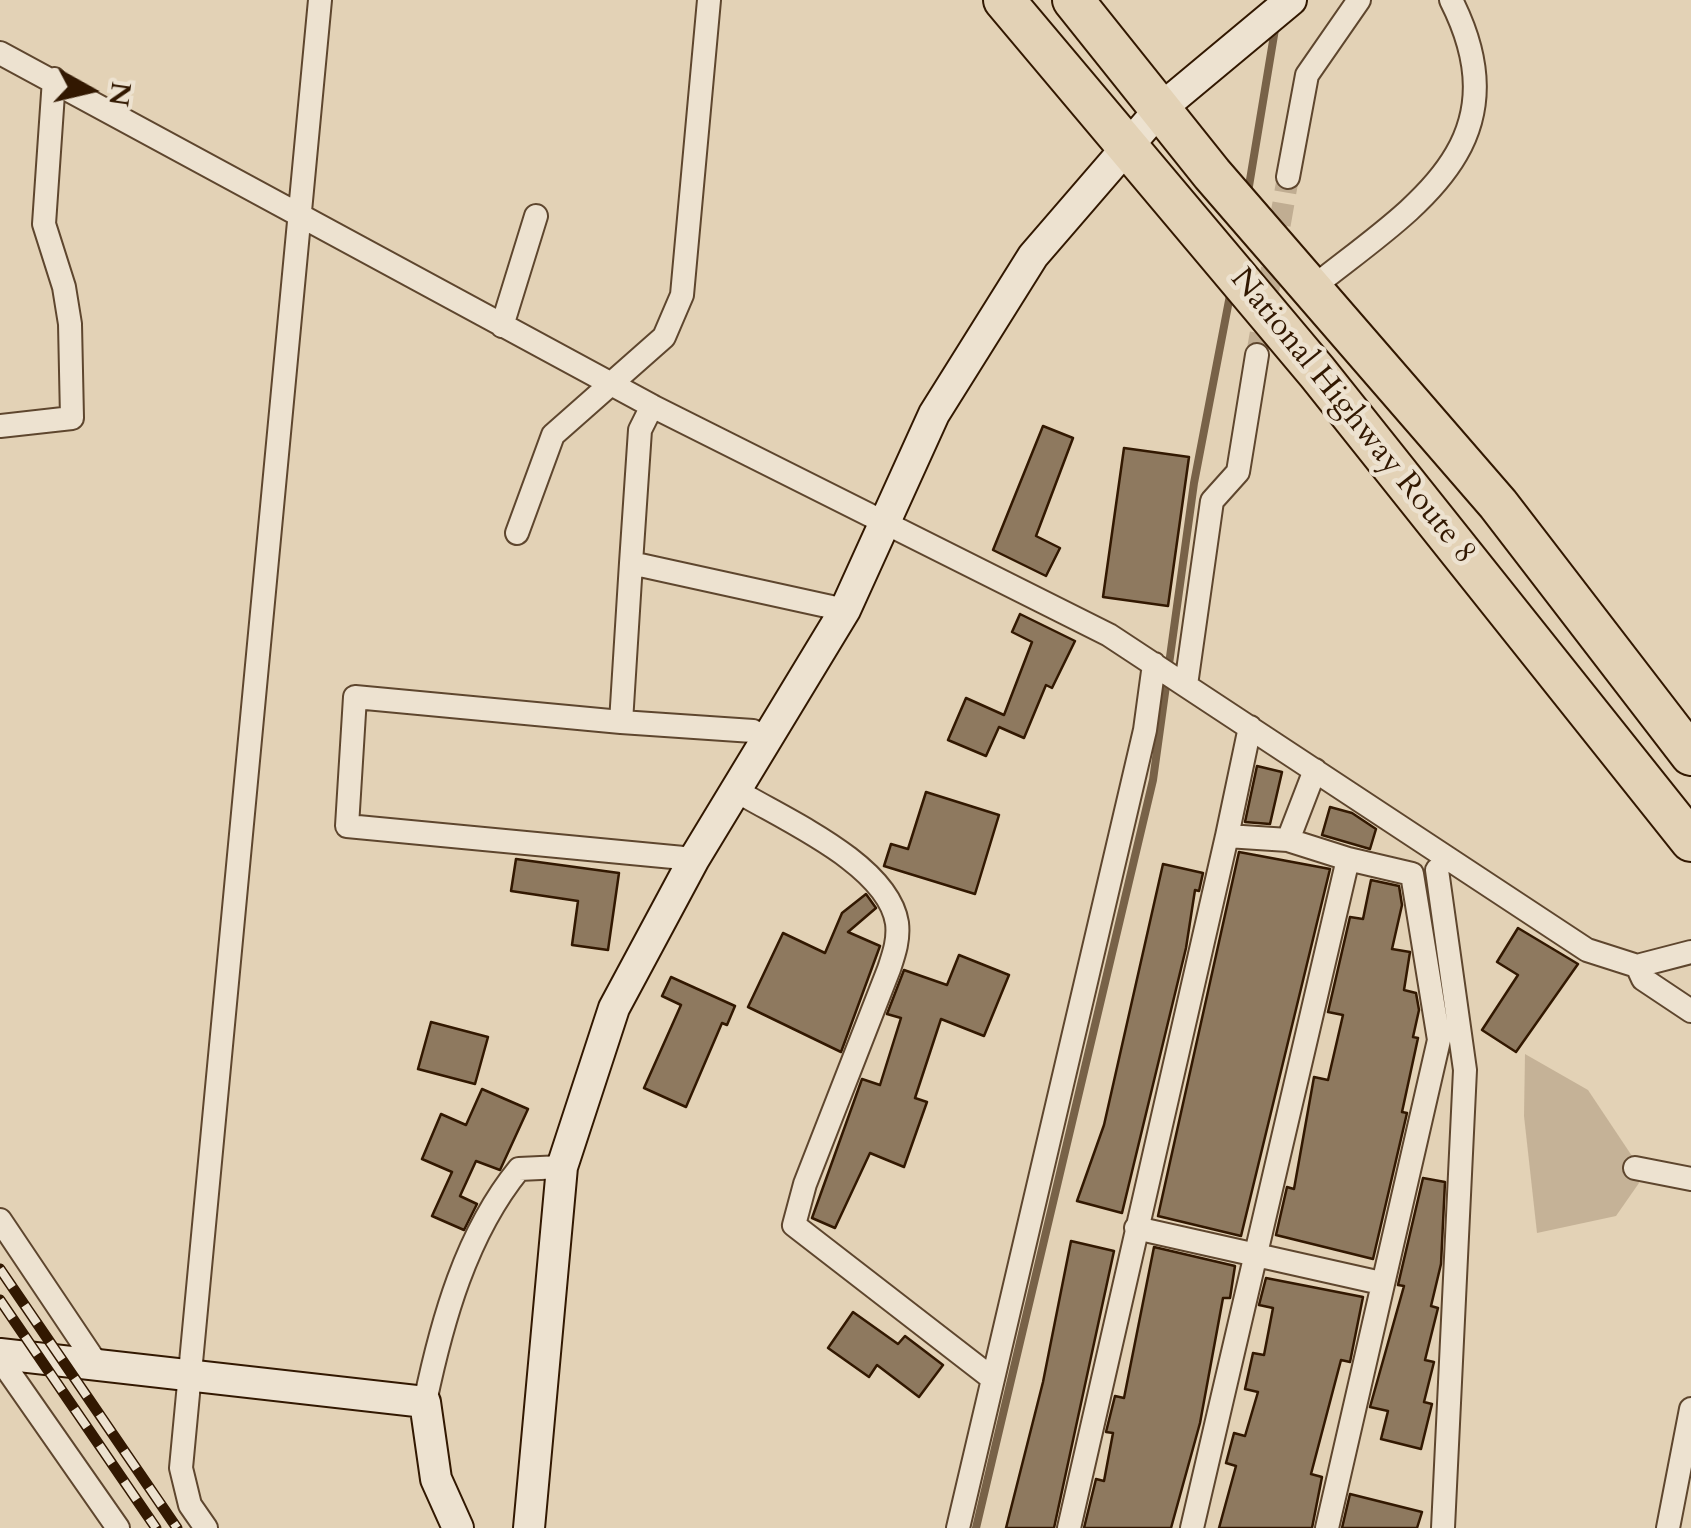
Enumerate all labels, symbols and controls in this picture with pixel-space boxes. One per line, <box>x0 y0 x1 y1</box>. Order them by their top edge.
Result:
north arrow <box>40 40 140 140</box>
text: N <box>99 79 140 109</box>
street label: National Highway Route 8 <box>1221 261 1483 573</box>

